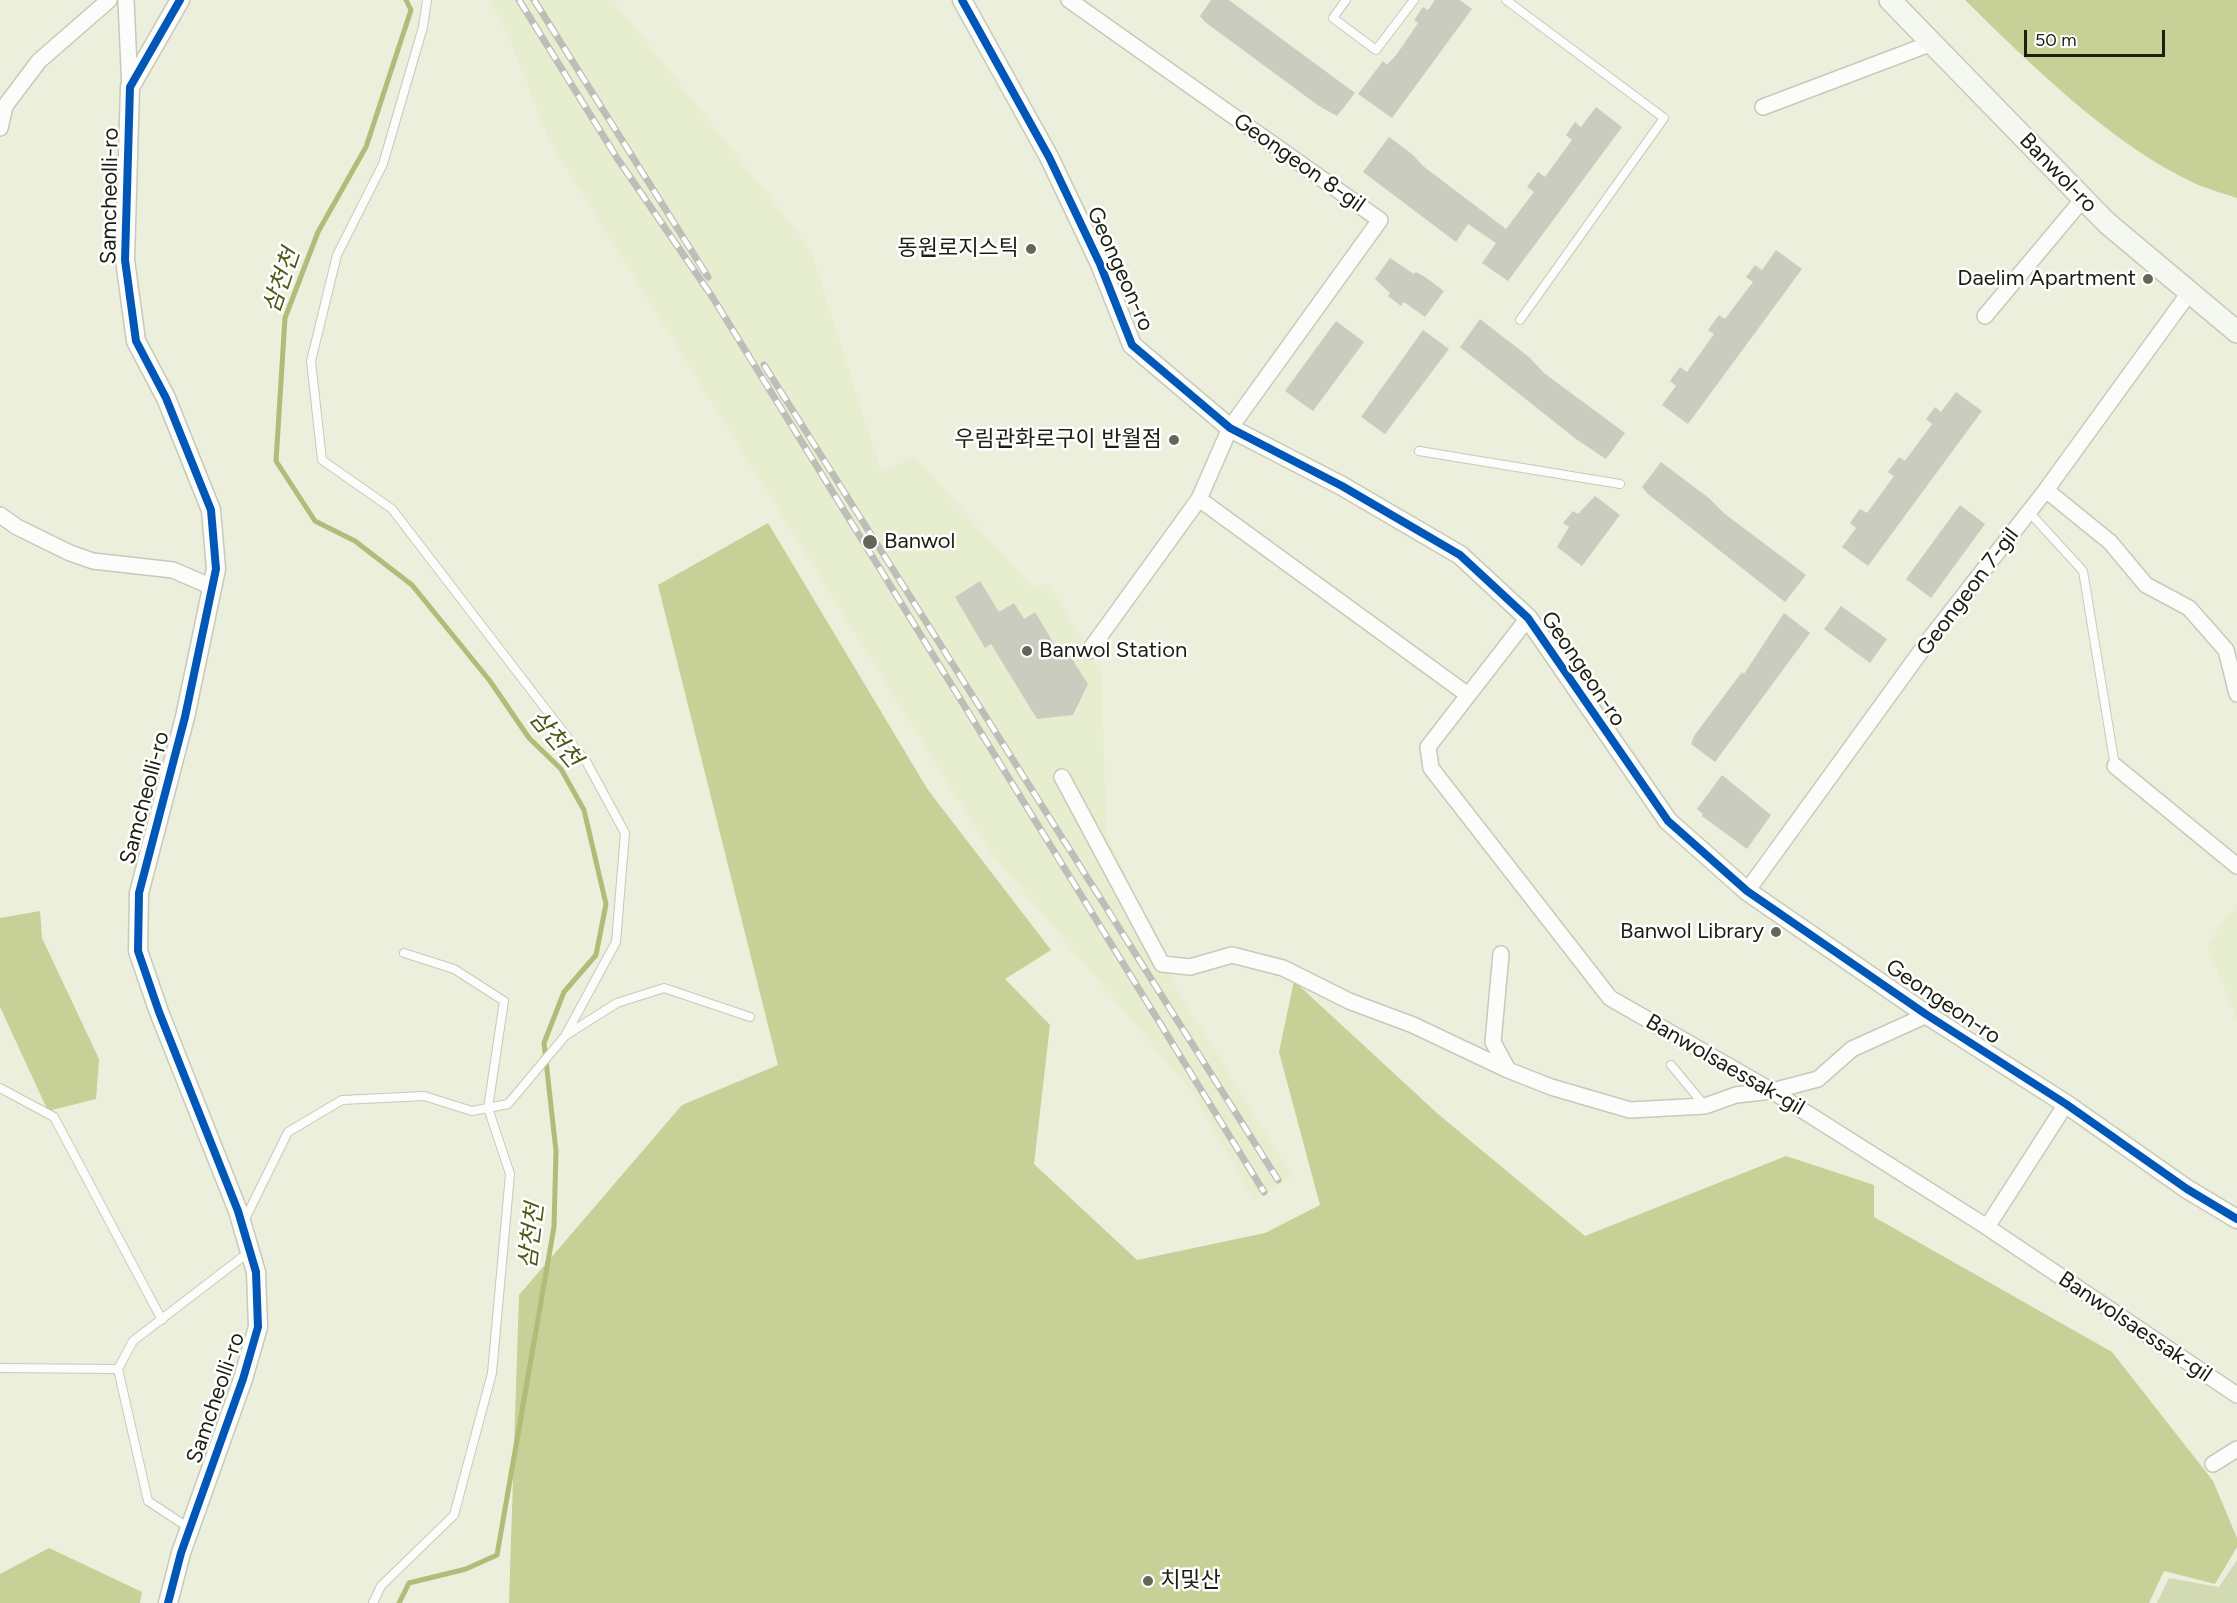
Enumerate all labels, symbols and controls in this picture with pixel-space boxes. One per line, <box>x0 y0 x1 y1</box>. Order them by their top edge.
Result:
scale bar <box>2027 18 2168 56</box>
text: 50 m <box>2035 29 2077 51</box>
street label: Geongeon 8-gil <box>1228 108 1370 218</box>
street label: Samcheolli-ro <box>96 128 124 264</box>
street label: Banwol-ro <box>2014 128 2102 218</box>
street label: Geongeon-ro <box>1081 203 1159 335</box>
place label: 동원로지스틱 <box>898 236 1019 262</box>
marker: 동원로지스틱 <box>1024 242 1038 256</box>
water label: 삼천천 <box>258 245 306 317</box>
place label: Daelim Apartment <box>1957 266 2136 292</box>
marker: Daelim Apartment <box>2141 272 2155 286</box>
place label: 우림관화로구이 반월점 <box>954 427 1162 453</box>
marker: 우림관화로구이 반월점 <box>1167 433 1181 447</box>
street label: Geongeon 7-gil <box>1911 523 2025 661</box>
place label: Banwol <box>884 529 955 555</box>
marker: Banwol <box>861 533 879 551</box>
street label: Geongeon-ro <box>1535 606 1631 732</box>
place label: Banwol Station <box>1039 638 1187 664</box>
marker: Banwol Station <box>1020 644 1034 658</box>
water label: 삼천천 <box>523 704 587 774</box>
street label: Samcheolli-ro <box>115 729 175 867</box>
place label: Banwol Library <box>1620 919 1764 945</box>
marker: Banwol Library <box>1769 925 1783 939</box>
street label: Geongeon-ro <box>1880 954 2006 1050</box>
street label: Banwolsaessak-gil <box>1641 1009 1809 1121</box>
water label: 삼천천 <box>514 1201 550 1271</box>
street label: Banwolsaessak-gil <box>2053 1266 2217 1388</box>
street label: Samcheolli-ro <box>181 1329 251 1467</box>
place label: 치및산 <box>1160 1568 1221 1594</box>
marker: 치및산 <box>1141 1574 1155 1588</box>

